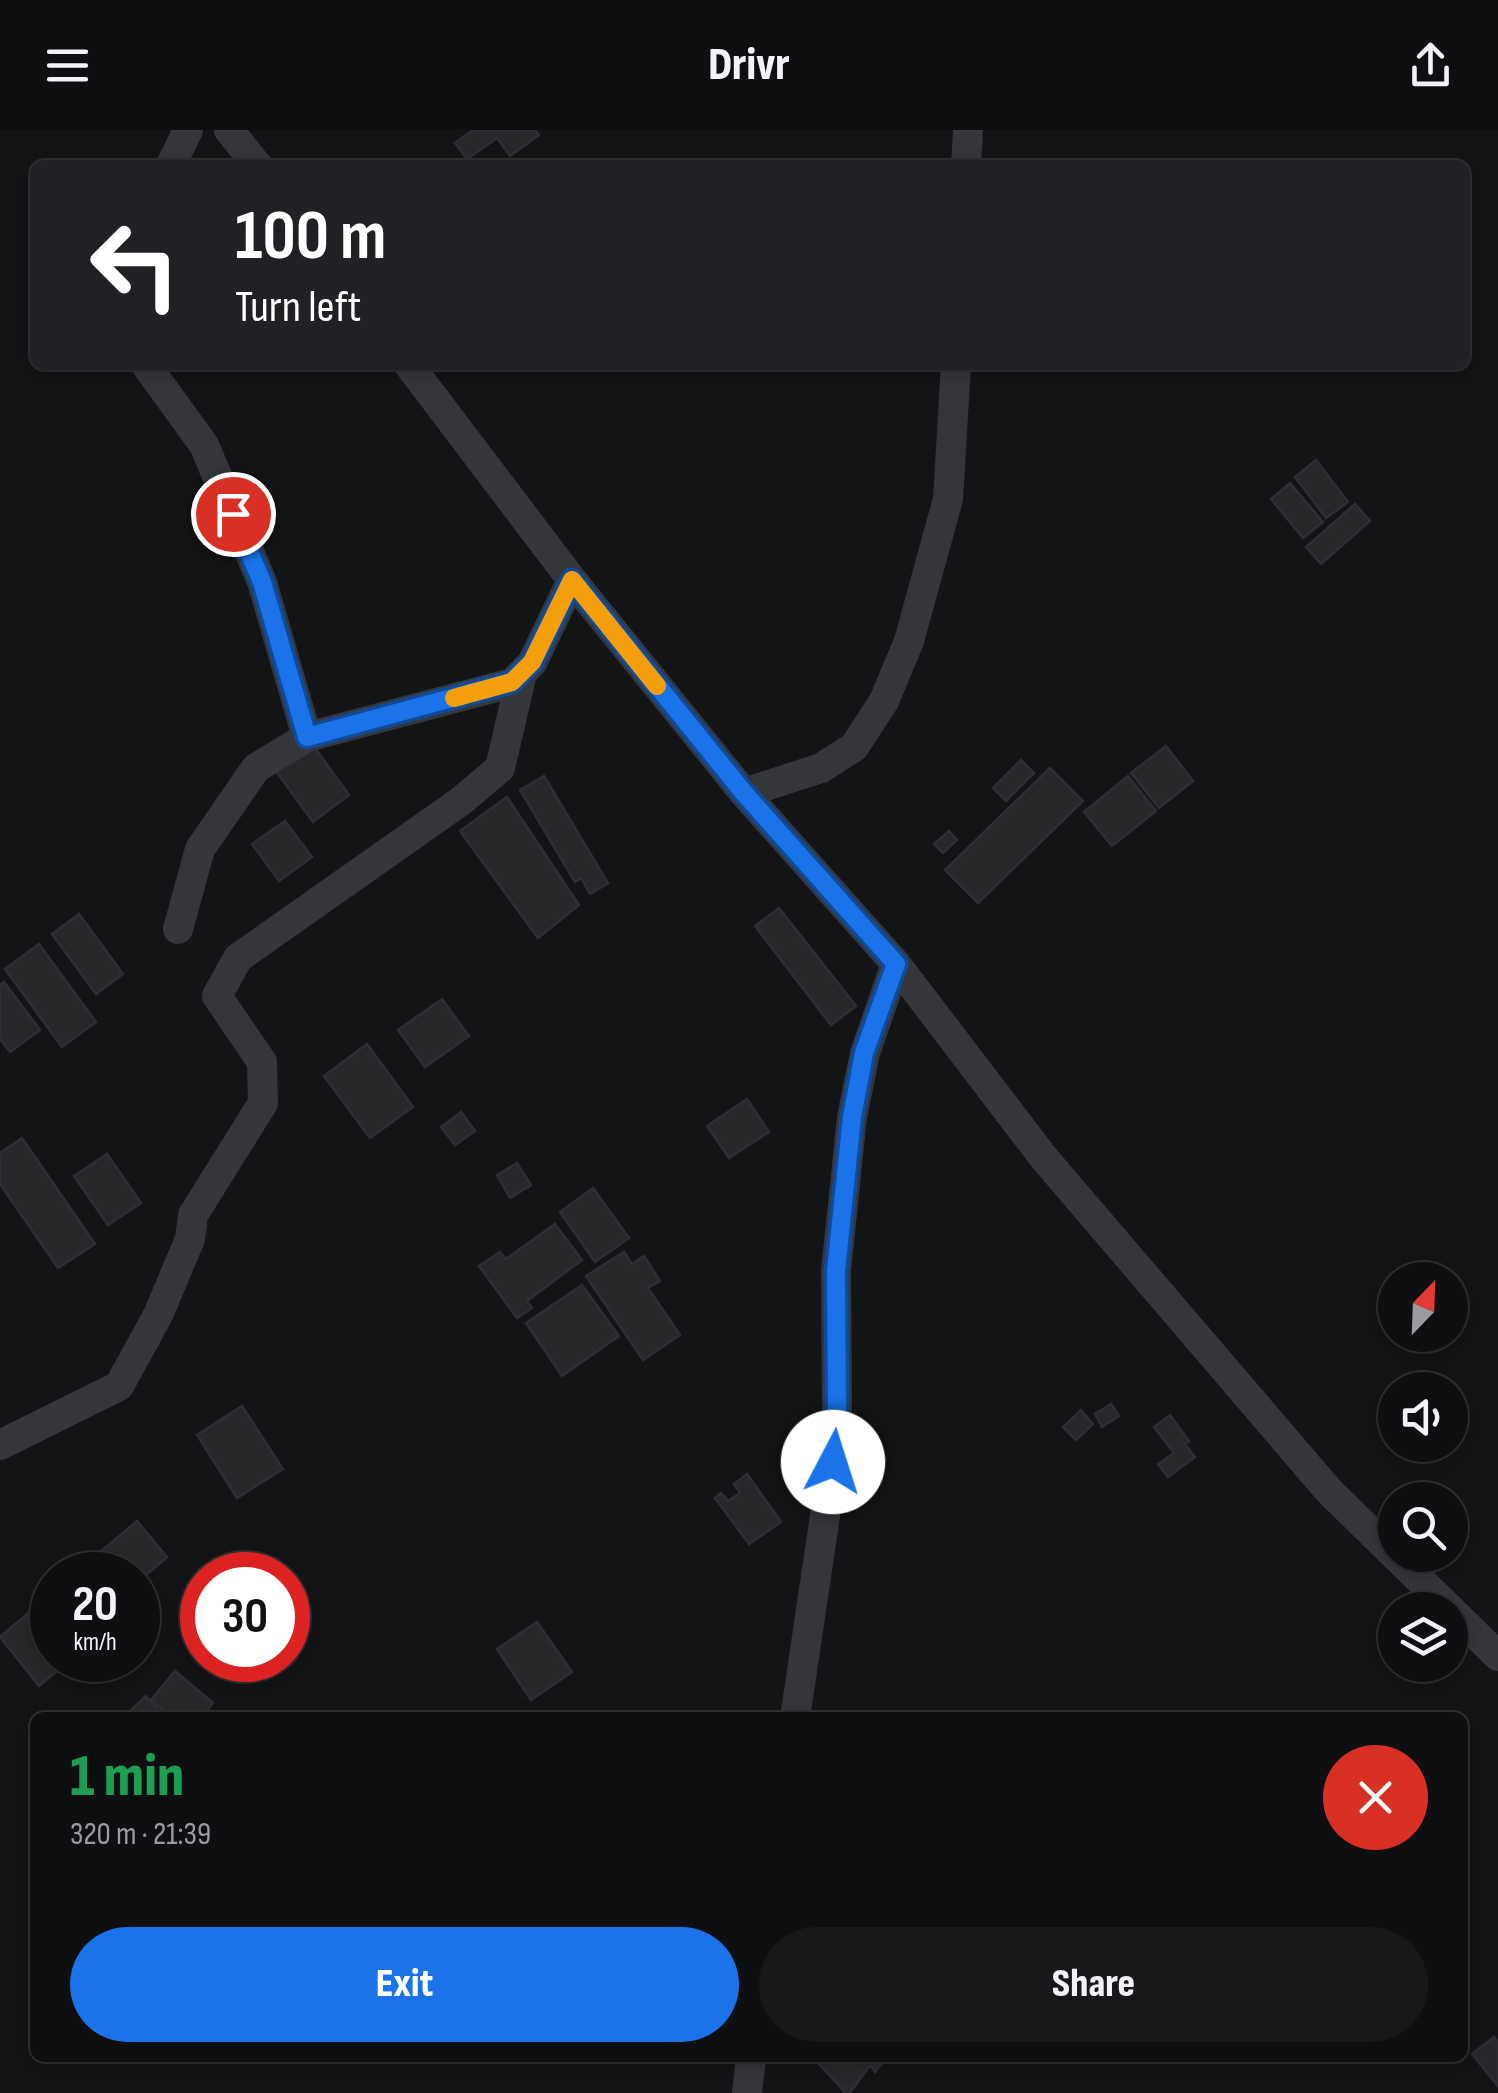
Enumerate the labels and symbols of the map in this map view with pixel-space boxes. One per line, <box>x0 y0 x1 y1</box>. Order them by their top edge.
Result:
pin <box>191 472 276 557</box>
north arrow <box>1378 1262 1468 1352</box>
position arrow <box>781 1410 885 1514</box>
speed limit sign: 30 <box>180 1552 310 1682</box>

